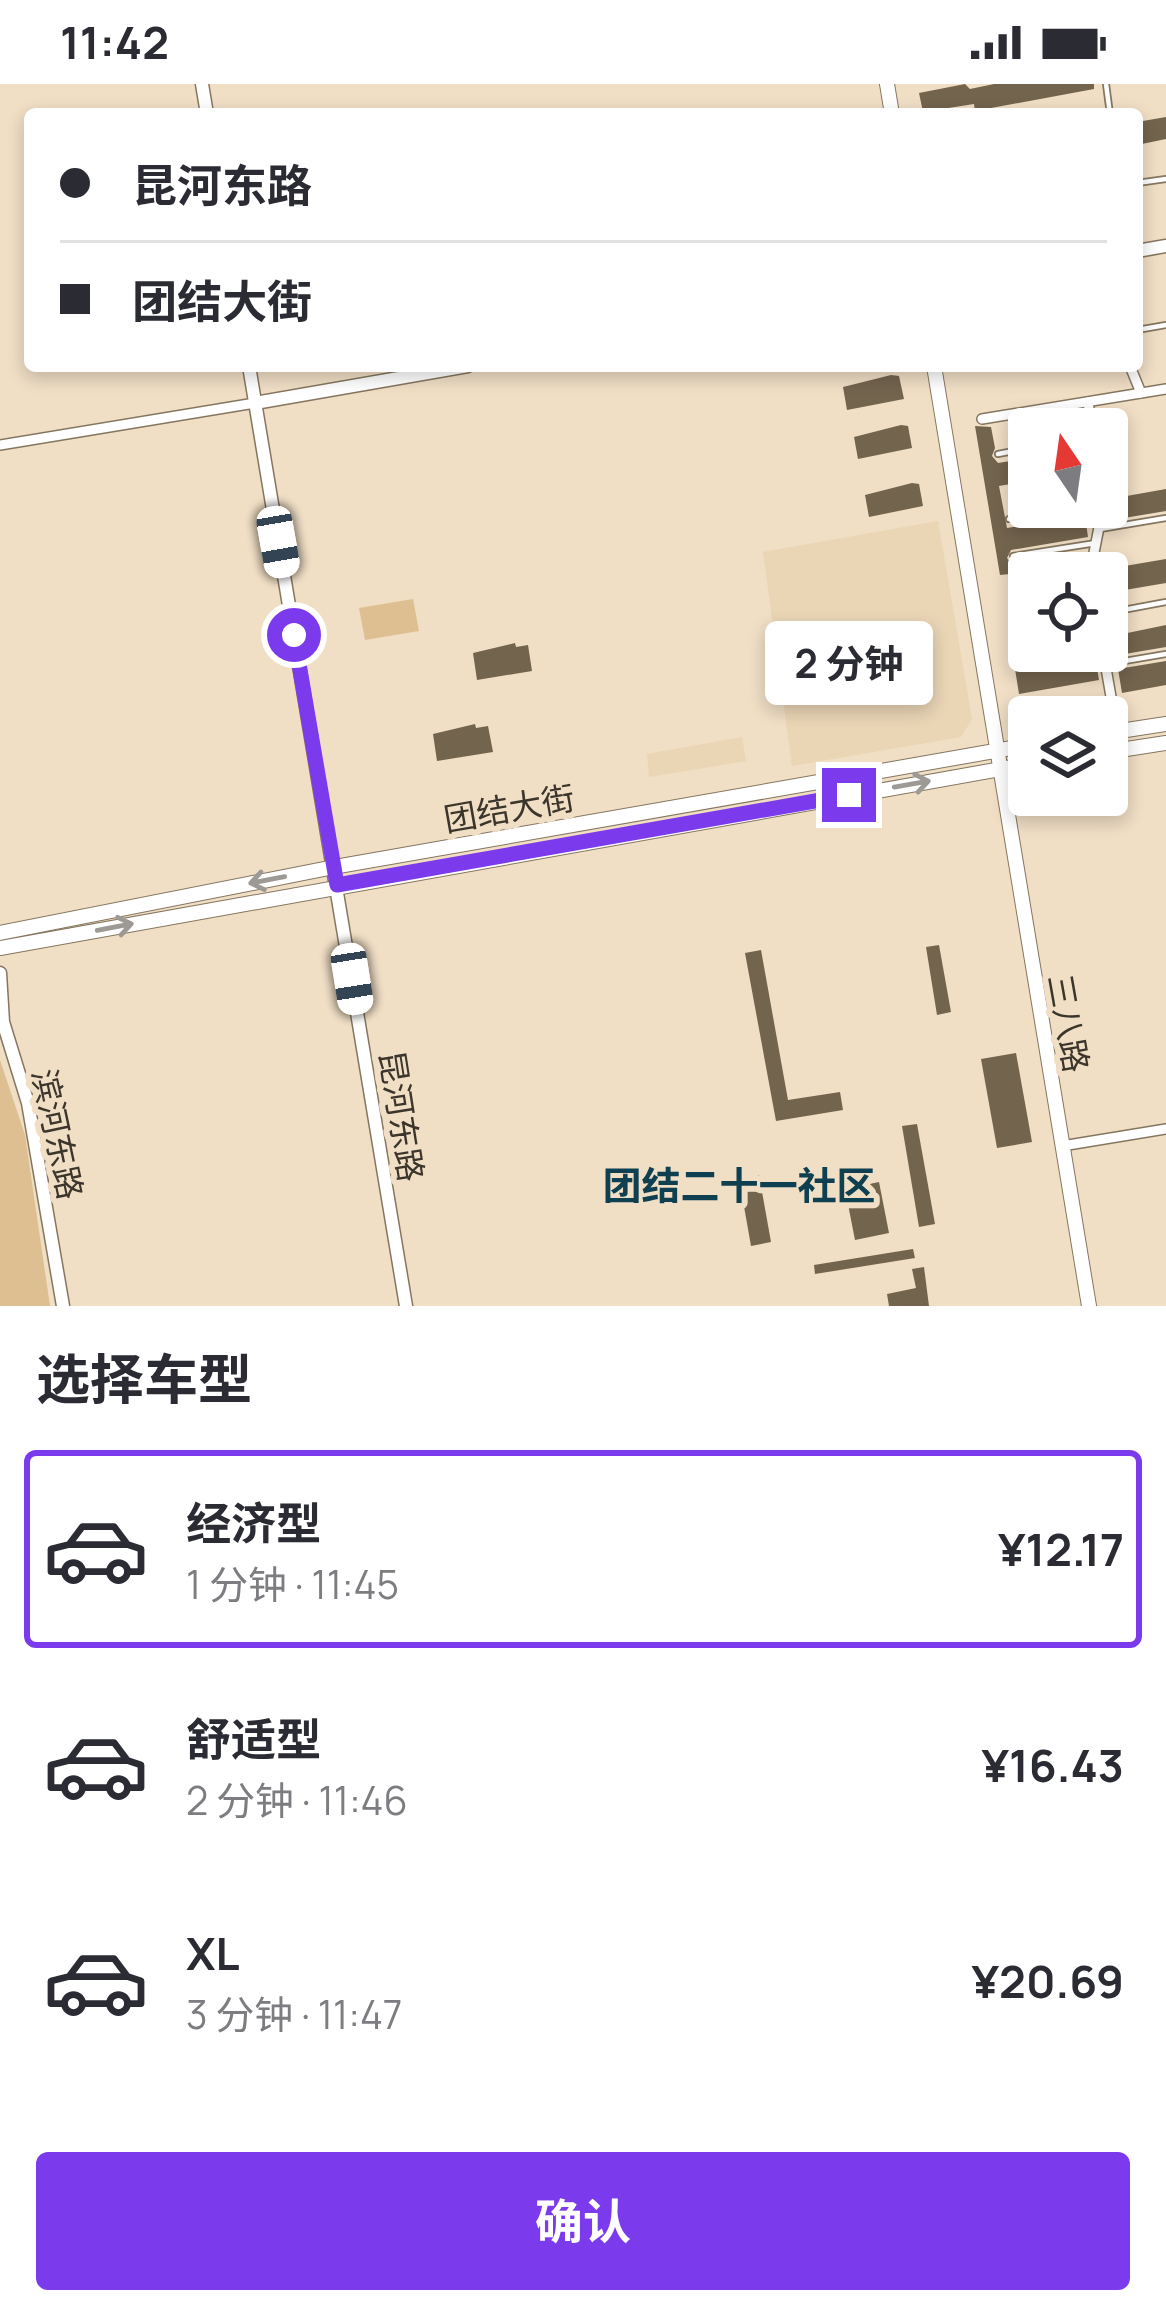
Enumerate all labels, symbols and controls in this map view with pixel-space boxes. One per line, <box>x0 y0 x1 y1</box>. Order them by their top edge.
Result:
text: 11:42 <box>60 11 169 73</box>
text: 昆河东路 <box>132 154 312 216</box>
text: 团结大街 <box>132 270 312 332</box>
north arrow <box>1008 408 1128 528</box>
map controls <box>1008 408 1128 816</box>
car <box>254 503 302 581</box>
button: locate <box>1008 552 1128 672</box>
route start <box>267 608 321 662</box>
callout: 2 分钟 <box>765 621 933 705</box>
text: 2 分钟 <box>794 636 904 690</box>
button: layers <box>1008 696 1128 816</box>
route end <box>822 768 876 822</box>
one-way arrow <box>892 771 931 794</box>
street label: 团结大街 <box>440 774 578 842</box>
one-way arrow <box>249 870 288 892</box>
one-way arrow <box>95 914 134 937</box>
car <box>329 941 375 1017</box>
street label: 三八路 <box>1038 970 1100 1076</box>
street label: 昆河东路 <box>369 1047 435 1185</box>
street label: 滨河东路 <box>22 1065 94 1203</box>
district label: 团结二十一社区 <box>602 1158 876 1212</box>
text: 选择车型 <box>36 1341 252 1415</box>
text: 经济型 <box>186 1492 321 1554</box>
icon: car <box>42 1495 150 1603</box>
text: ¥12.17 <box>998 1518 1124 1580</box>
text: 1 分钟 · 11:45 <box>186 1557 399 1611</box>
text: 舒适型 <box>186 1708 321 1770</box>
icon: car <box>42 1711 150 1819</box>
text: ¥16.43 <box>982 1734 1124 1796</box>
text: 2 分钟 · 11:46 <box>186 1773 408 1827</box>
text: XL <box>186 1922 240 1984</box>
icon: car <box>42 1927 150 2035</box>
text: ¥20.69 <box>972 1950 1124 2012</box>
text: 3 分钟 · 11:47 <box>186 1987 402 2041</box>
button: 确认 <box>36 2152 1130 2290</box>

